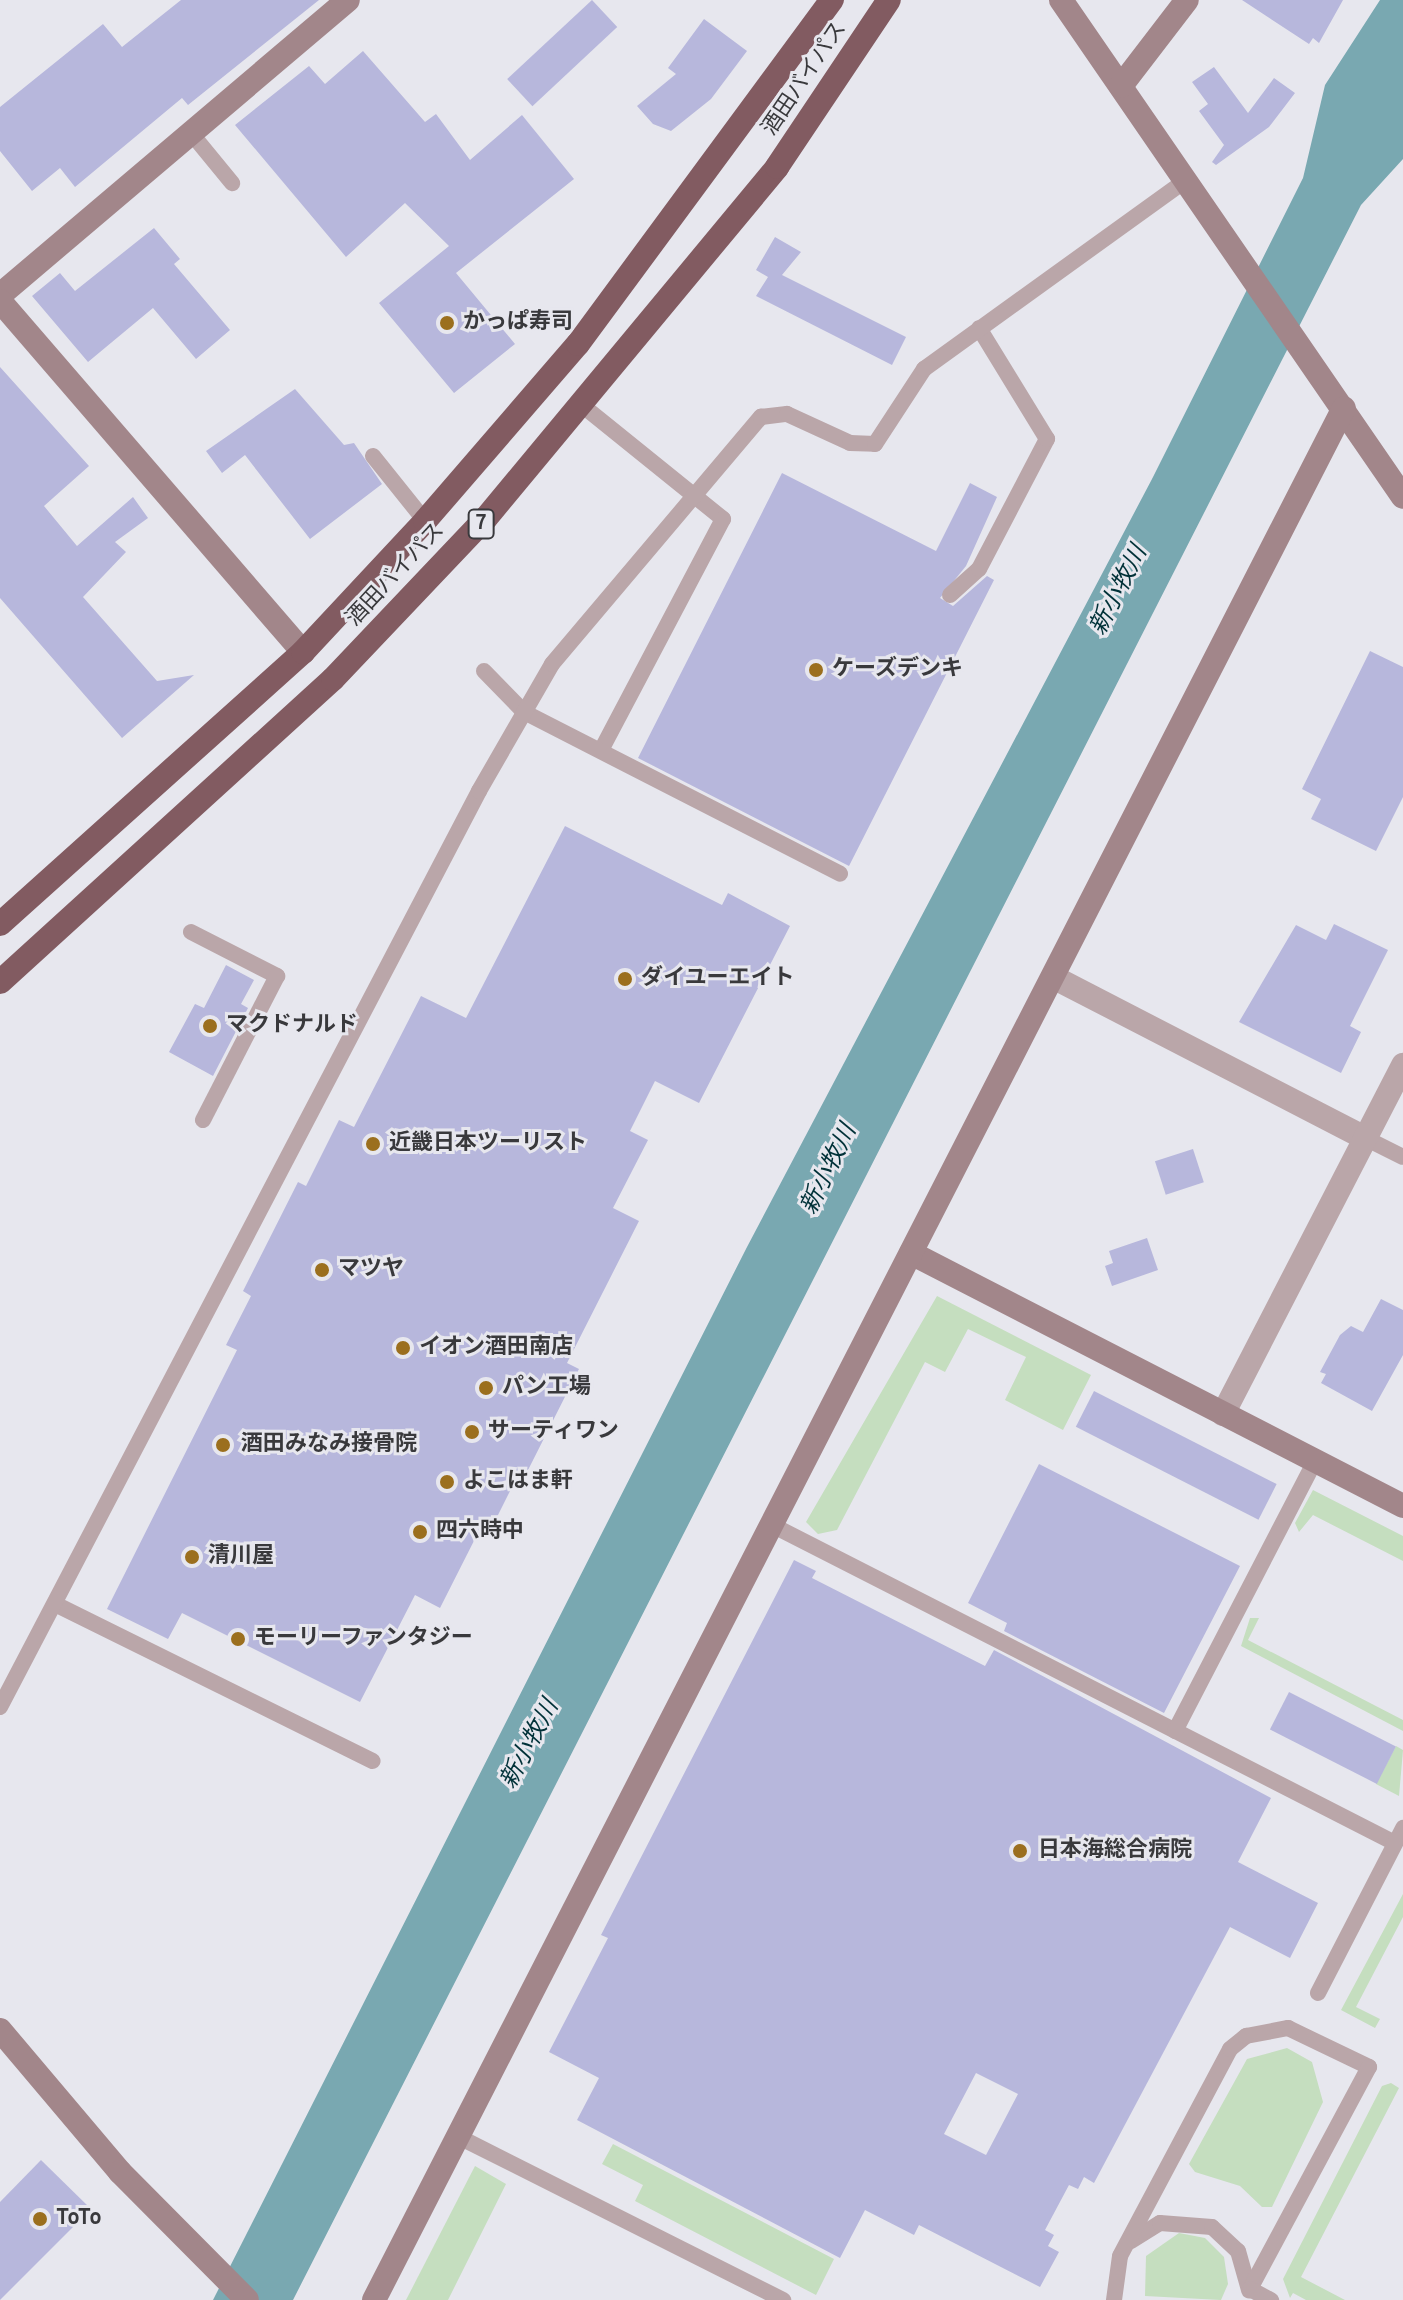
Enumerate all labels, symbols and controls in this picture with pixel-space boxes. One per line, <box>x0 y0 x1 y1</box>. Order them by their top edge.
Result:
street label: 酒田バイパス <box>757 17 853 141</box>
place label: かっぱ寿司 <box>463 310 573 336</box>
marker: かっぱ寿司 <box>438 314 456 332</box>
road number: 7 <box>467 508 495 540</box>
street label: 酒田バイパス <box>341 518 451 632</box>
water label: 新小牧川 <box>1085 542 1155 640</box>
place label: ケーズデンキ <box>832 657 964 683</box>
marker: ケーズデンキ <box>807 661 825 679</box>
place label: ダイユーエイト <box>641 966 795 992</box>
marker: ダイユーエイト <box>616 970 634 988</box>
place label: マクドナルド <box>226 1013 358 1039</box>
marker: マクドナルド <box>201 1017 219 1035</box>
water label: 新小牧川 <box>796 1121 864 1219</box>
place label: 近畿日本ツーリスト <box>389 1131 587 1157</box>
marker: 近畿日本ツーリスト <box>364 1135 382 1153</box>
place label: マツヤ <box>338 1257 404 1283</box>
marker: マツヤ <box>313 1261 331 1279</box>
place label: イオン酒田南店 <box>419 1335 573 1361</box>
marker: イオン酒田南店 <box>394 1339 412 1357</box>
place label: パン工場 <box>502 1375 590 1401</box>
marker: パン工場 <box>477 1379 495 1397</box>
place label: サーティワン <box>488 1419 620 1445</box>
marker: サーティワン <box>463 1423 481 1441</box>
place label: 酒田みなみ接骨院 <box>241 1432 417 1458</box>
marker: 酒田みなみ接骨院 <box>212 1434 234 1456</box>
place label: よこはま軒 <box>463 1469 573 1495</box>
marker: よこはま軒 <box>438 1473 456 1491</box>
place label: 四六時中 <box>436 1519 524 1545</box>
marker: 四六時中 <box>411 1523 429 1541</box>
place label: 清川屋 <box>208 1544 274 1570</box>
marker: 清川屋 <box>183 1548 201 1566</box>
place label: モーリーファンタジー <box>254 1626 474 1652</box>
marker: モーリーファンタジー <box>229 1630 247 1648</box>
water label: 新小牧川 <box>496 1696 566 1794</box>
place label: 日本海総合病院 <box>1038 1838 1192 1864</box>
marker: 日本海総合病院 <box>1009 1840 1031 1862</box>
place label: ToTo <box>56 2206 102 2232</box>
marker: ToTo <box>31 2210 49 2228</box>

